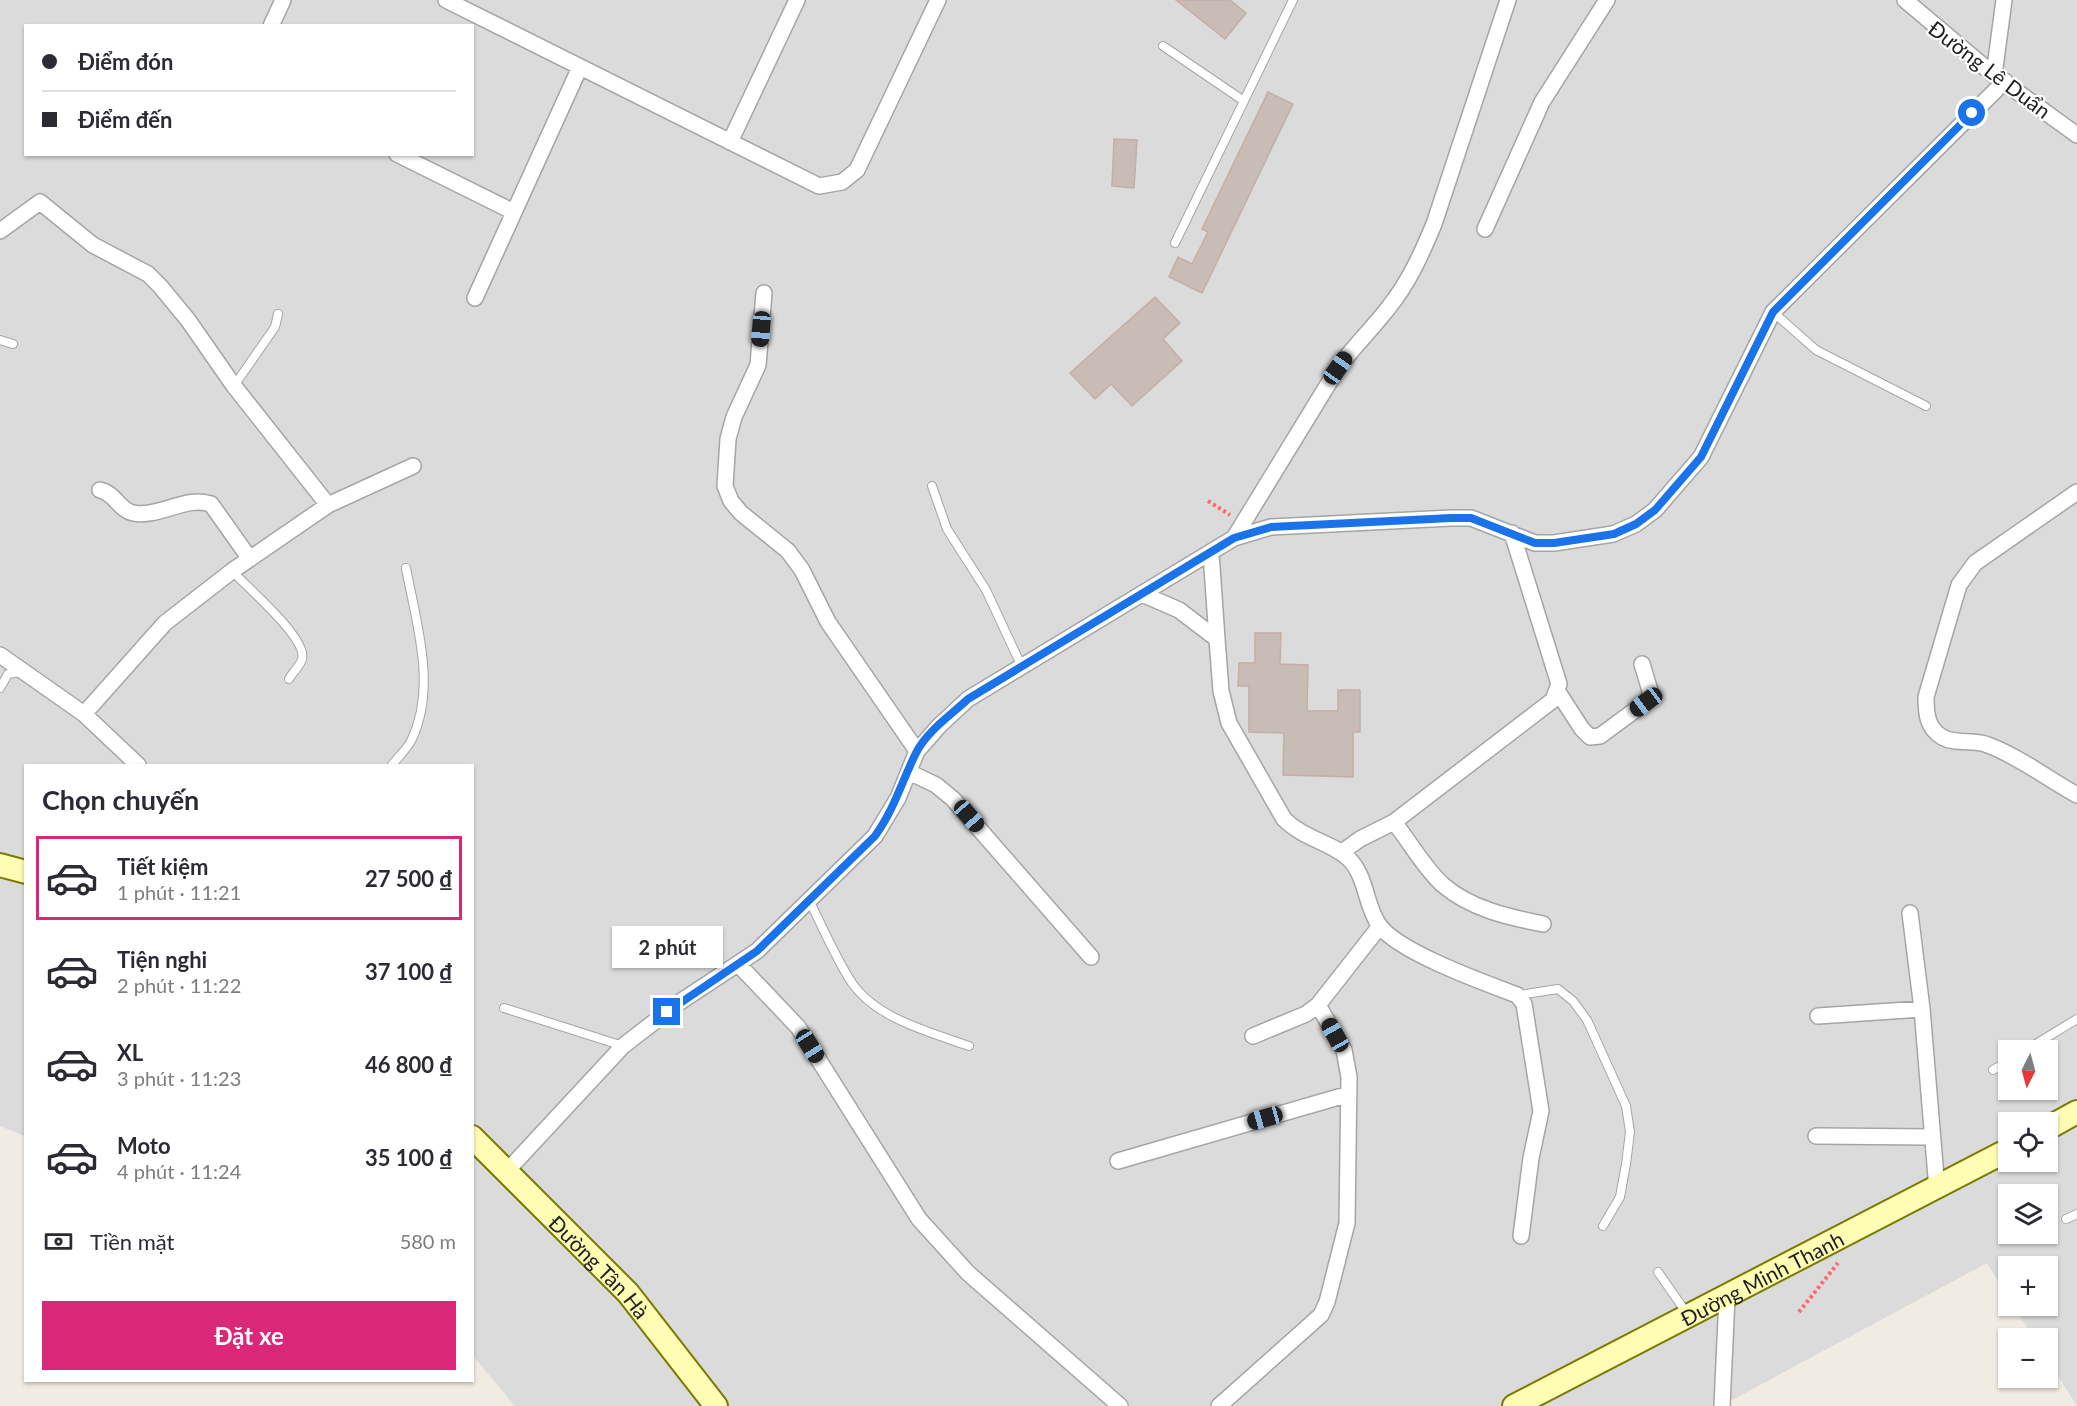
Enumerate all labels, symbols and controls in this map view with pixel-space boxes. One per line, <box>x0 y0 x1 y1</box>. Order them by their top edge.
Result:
street label: Đường Lê Duẩn <box>1924 15 2056 123</box>
text: Điểm đón <box>78 48 173 75</box>
route start <box>1958 99 1985 126</box>
text: Điểm đến <box>78 106 173 133</box>
car <box>750 310 772 348</box>
car <box>1320 348 1356 388</box>
car <box>1626 684 1666 720</box>
text: Chọn chuyến <box>42 783 199 816</box>
car <box>950 797 988 835</box>
icon: car <box>45 851 99 905</box>
text: Tiết kiệm <box>117 853 208 880</box>
text: 27 500 ₫ <box>365 865 453 892</box>
text: 1 phút · 11:21 <box>117 880 241 904</box>
callout: 2 phút <box>612 925 722 967</box>
text: 2 phút <box>639 935 696 959</box>
icon: car <box>45 944 99 998</box>
text: Tiện nghi <box>117 946 207 973</box>
text: 37 100 ₫ <box>365 958 453 985</box>
text: 2 phút · 11:22 <box>117 973 241 997</box>
route end <box>653 998 680 1025</box>
car <box>1318 1015 1352 1055</box>
car <box>793 1026 827 1066</box>
icon: car <box>45 1037 99 1091</box>
text: XL <box>117 1039 143 1066</box>
north arrow <box>1998 1040 2058 1100</box>
map controls <box>1998 1040 2058 1388</box>
text: 46 800 ₫ <box>365 1051 453 1078</box>
text: 3 phút · 11:23 <box>117 1066 241 1090</box>
car <box>1245 1104 1285 1132</box>
button: locate <box>1998 1112 2058 1172</box>
icon: car <box>45 1130 99 1184</box>
text: Moto <box>117 1132 171 1159</box>
text: 35 100 ₫ <box>365 1144 453 1171</box>
text: 4 phút · 11:24 <box>117 1159 241 1183</box>
button: layers <box>1998 1184 2058 1244</box>
street label: Đường Tân Hà <box>545 1210 655 1323</box>
icon: cash <box>42 1225 75 1258</box>
street label: Đường Minh Thanh <box>1676 1225 1848 1330</box>
text: Tiền mặt <box>90 1228 175 1255</box>
text: 580 m <box>400 1229 456 1253</box>
button: + <box>1998 1256 2058 1316</box>
button: Đặt xe <box>42 1301 456 1370</box>
button: − <box>1998 1328 2058 1388</box>

